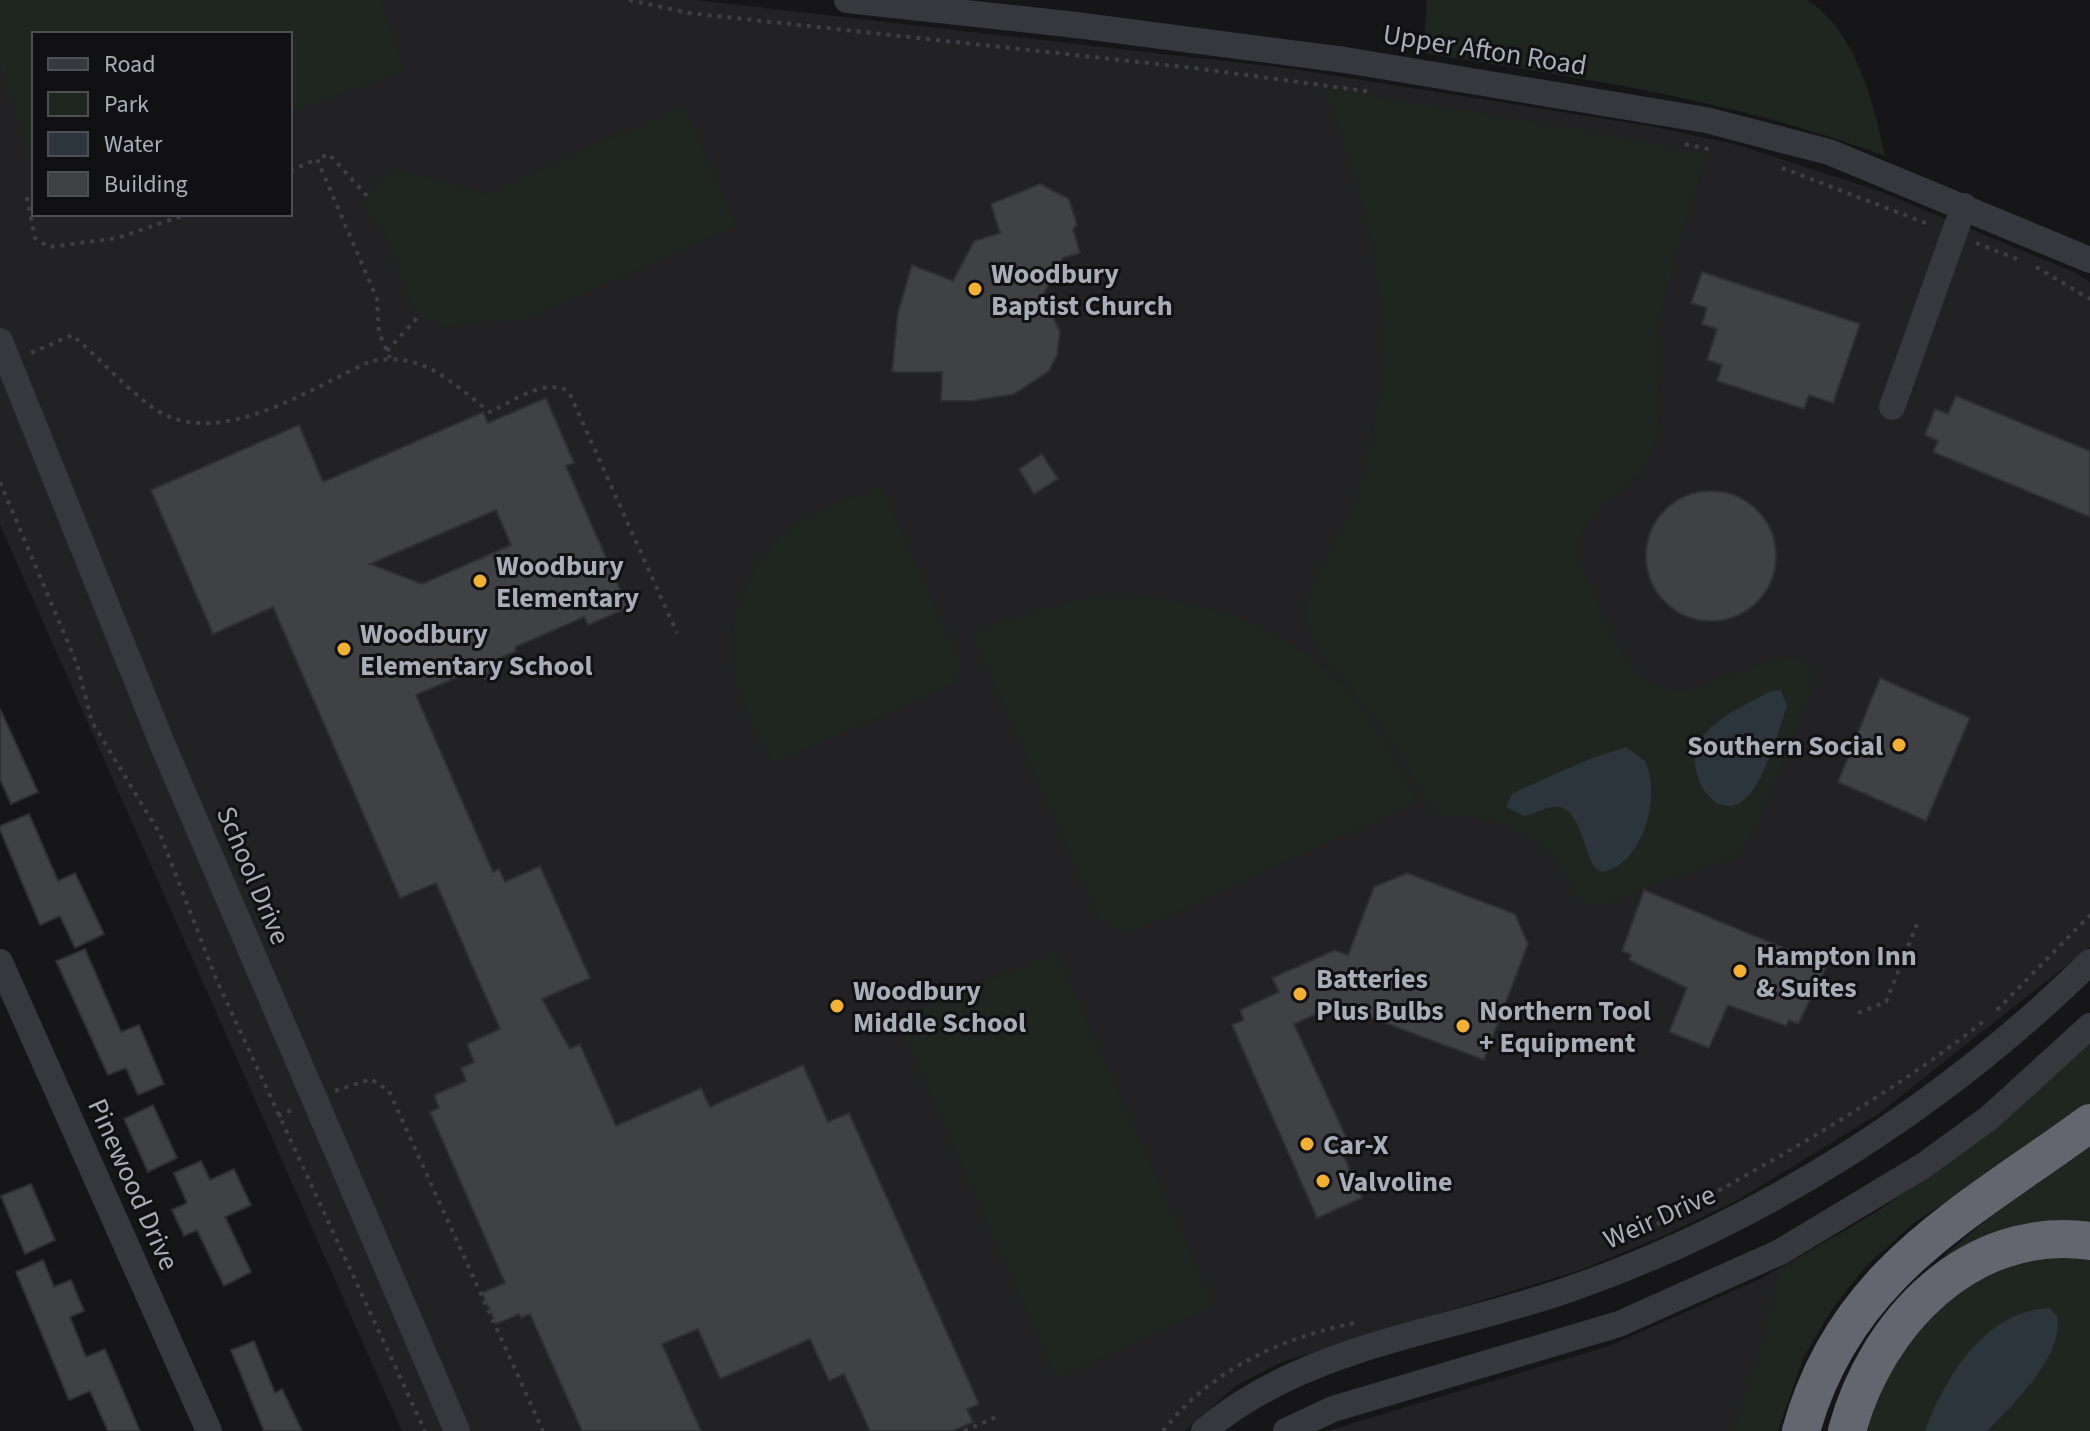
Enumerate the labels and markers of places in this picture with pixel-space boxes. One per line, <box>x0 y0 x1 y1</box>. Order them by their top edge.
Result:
place label: Woodbury Baptist Church <box>991 254 1173 326</box>
marker: Woodbury Baptist Church <box>966 280 984 298</box>
place label: Woodbury Elementary <box>496 546 640 618</box>
marker: Woodbury Elementary <box>471 572 489 590</box>
place label: Woodbury Elementary School <box>360 614 593 686</box>
marker: Woodbury Elementary School <box>335 640 353 658</box>
place label: Southern Social <box>1687 726 1883 766</box>
marker: Southern Social <box>1890 736 1908 754</box>
place label: Hampton Inn & Suites <box>1756 936 1917 1008</box>
place label: Batteries Plus Bulbs <box>1316 959 1444 1031</box>
marker: Hampton Inn & Suites <box>1731 962 1749 980</box>
place label: Woodbury Middle School <box>853 971 1026 1043</box>
marker: Batteries Plus Bulbs <box>1291 985 1309 1003</box>
place label: Northern Tool + Equipment <box>1479 991 1651 1063</box>
marker: Woodbury Middle School <box>828 997 846 1015</box>
marker: Northern Tool + Equipment <box>1454 1017 1472 1035</box>
place label: Car-X <box>1323 1125 1389 1165</box>
marker: Car-X <box>1298 1135 1316 1153</box>
place label: Valvoline <box>1338 1162 1453 1202</box>
marker: Valvoline <box>1314 1172 1332 1190</box>

